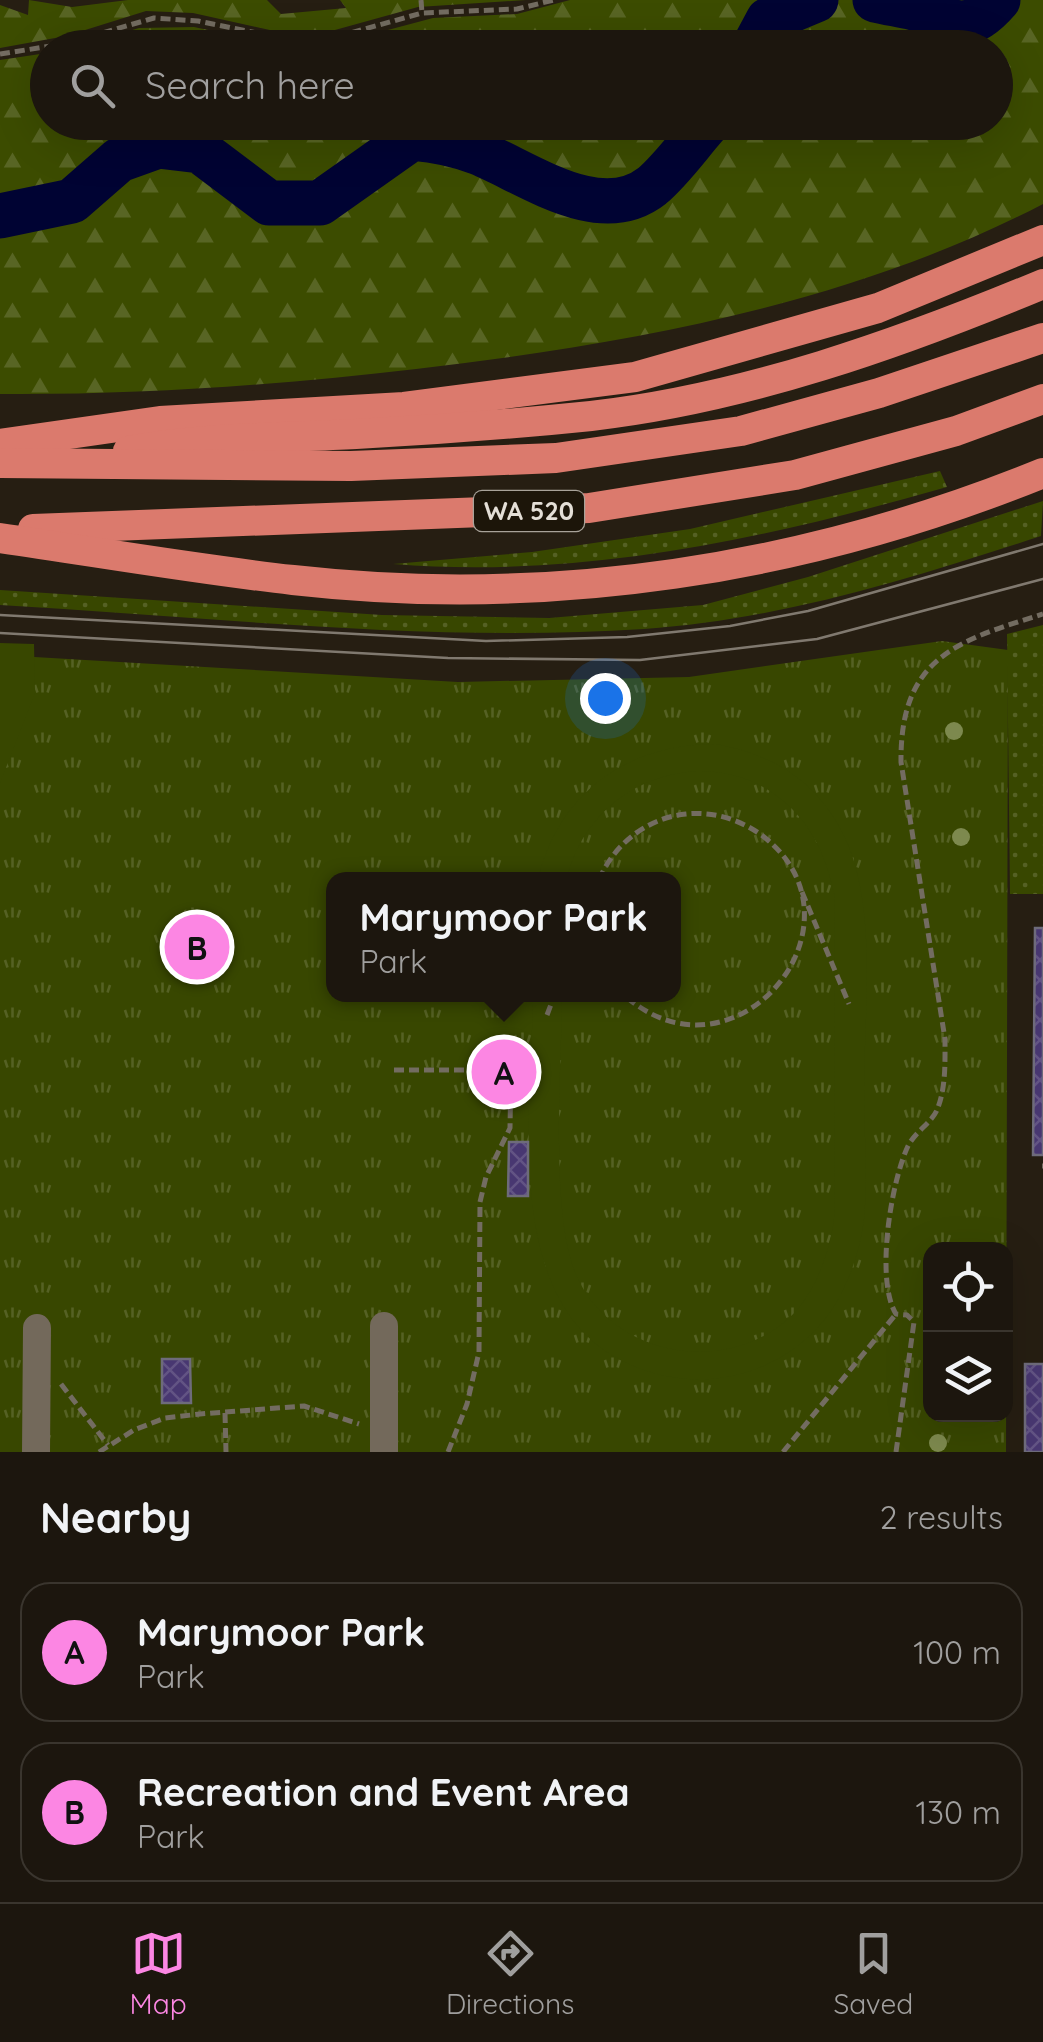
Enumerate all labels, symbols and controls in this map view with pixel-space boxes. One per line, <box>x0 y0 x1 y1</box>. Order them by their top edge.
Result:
search box <box>30 30 1013 140</box>
icon: search <box>65 58 120 113</box>
text: Search here <box>145 61 355 109</box>
road number: WA 520 <box>474 491 584 531</box>
your location <box>580 673 631 724</box>
popup <box>326 872 681 1002</box>
text: Marymoor Park <box>359 893 648 941</box>
pin: B <box>164 910 230 984</box>
text: Park <box>359 941 427 981</box>
pin: A <box>472 1034 536 1110</box>
map controls <box>923 1242 1013 1422</box>
button: locate <box>923 1242 1013 1332</box>
button: layers <box>923 1332 1013 1422</box>
text: Nearby <box>40 1491 191 1544</box>
text: 2 results <box>880 1497 1003 1537</box>
text: Marymoor Park <box>137 1608 425 1656</box>
text: A <box>64 1632 85 1672</box>
text: 100 m <box>913 1632 1001 1672</box>
text: Park <box>137 1656 205 1696</box>
text: Recreation and Event Area <box>137 1768 630 1816</box>
text: B <box>64 1792 85 1832</box>
text: 130 m <box>915 1792 1001 1832</box>
text: Park <box>137 1816 205 1856</box>
tab: Map <box>130 1926 187 2021</box>
tab: Directions <box>446 1926 574 2021</box>
tab: Saved <box>834 1926 913 2021</box>

